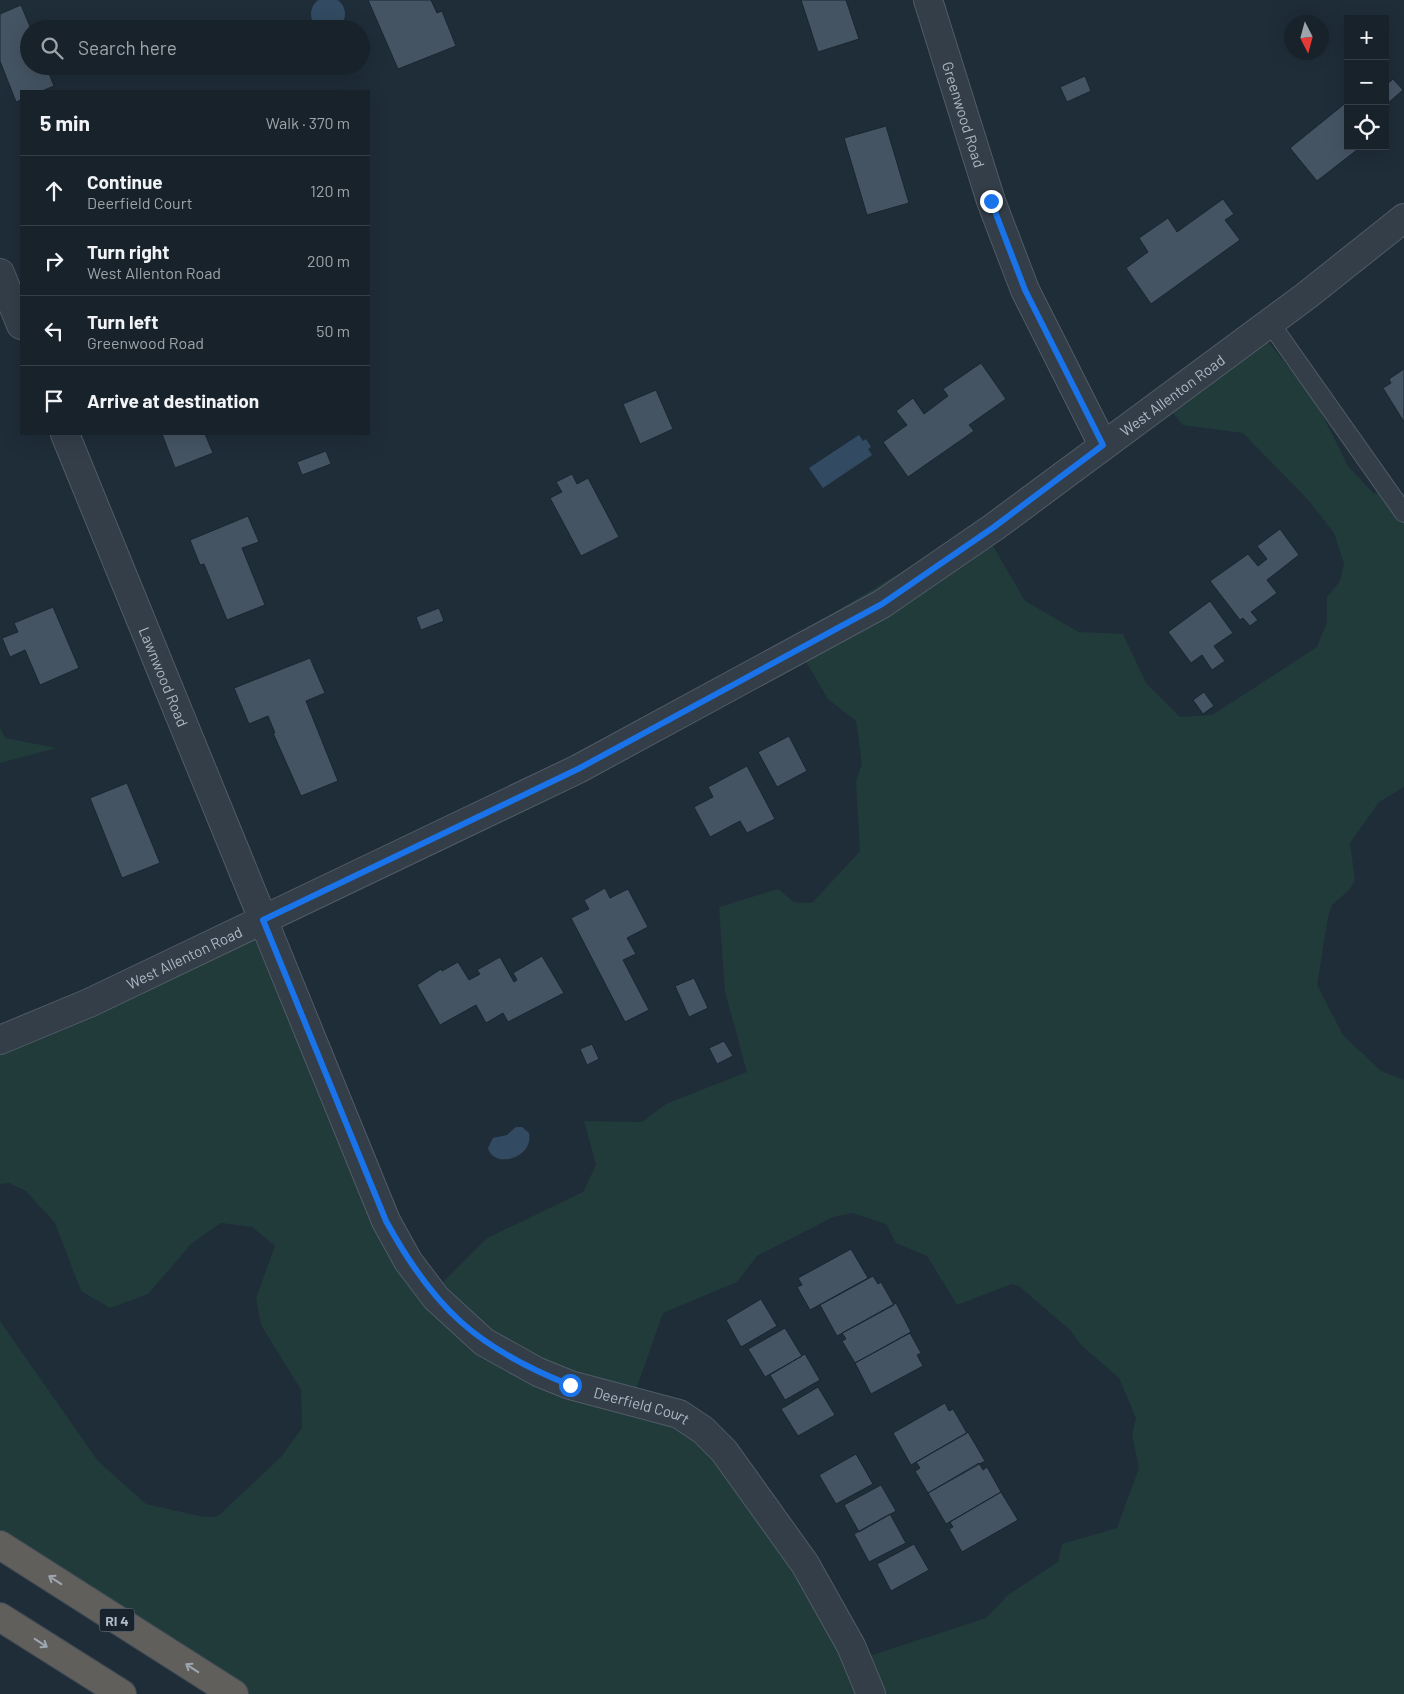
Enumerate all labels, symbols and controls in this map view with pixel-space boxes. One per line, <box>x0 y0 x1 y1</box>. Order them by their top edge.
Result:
north arrow <box>1284 15 1329 60</box>
map controls <box>1344 15 1389 150</box>
button: + <box>1344 15 1389 60</box>
search box <box>20 20 370 75</box>
icon: search <box>38 34 66 62</box>
text: Search here <box>78 36 177 59</box>
street label: Greenwood Road <box>939 59 989 170</box>
button: − <box>1344 60 1389 105</box>
button: locate <box>1344 105 1389 150</box>
text: 5 min <box>40 110 90 135</box>
text: Walk · 370 m <box>266 113 350 132</box>
text: Continue <box>87 170 163 193</box>
icon: ahead <box>40 177 68 205</box>
text: 120 m <box>310 181 350 200</box>
route end <box>980 190 1003 213</box>
text: Deerfield Court <box>87 193 193 212</box>
text: Turn right <box>87 240 169 263</box>
icon: right <box>40 247 68 275</box>
text: 200 m <box>307 251 350 270</box>
text: West Allenton Road <box>87 263 221 282</box>
text: Turn left <box>87 310 158 333</box>
icon: left <box>40 317 68 345</box>
text: 50 m <box>316 321 350 340</box>
text: Greenwood Road <box>87 333 204 352</box>
street label: West Allenton Road <box>1116 350 1228 440</box>
icon: arrive <box>40 387 68 415</box>
text: Arrive at destination <box>87 389 259 412</box>
street label: Lawnwood Road <box>136 624 192 729</box>
street label: West Allenton Road <box>124 922 245 993</box>
route start <box>559 1374 582 1397</box>
street label: Deerfield Court <box>592 1383 693 1428</box>
one-way arrow <box>49 1575 63 1585</box>
road number: RI 4 <box>100 1608 134 1632</box>
one-way arrow <box>34 1637 48 1648</box>
one-way arrow <box>186 1663 200 1673</box>

